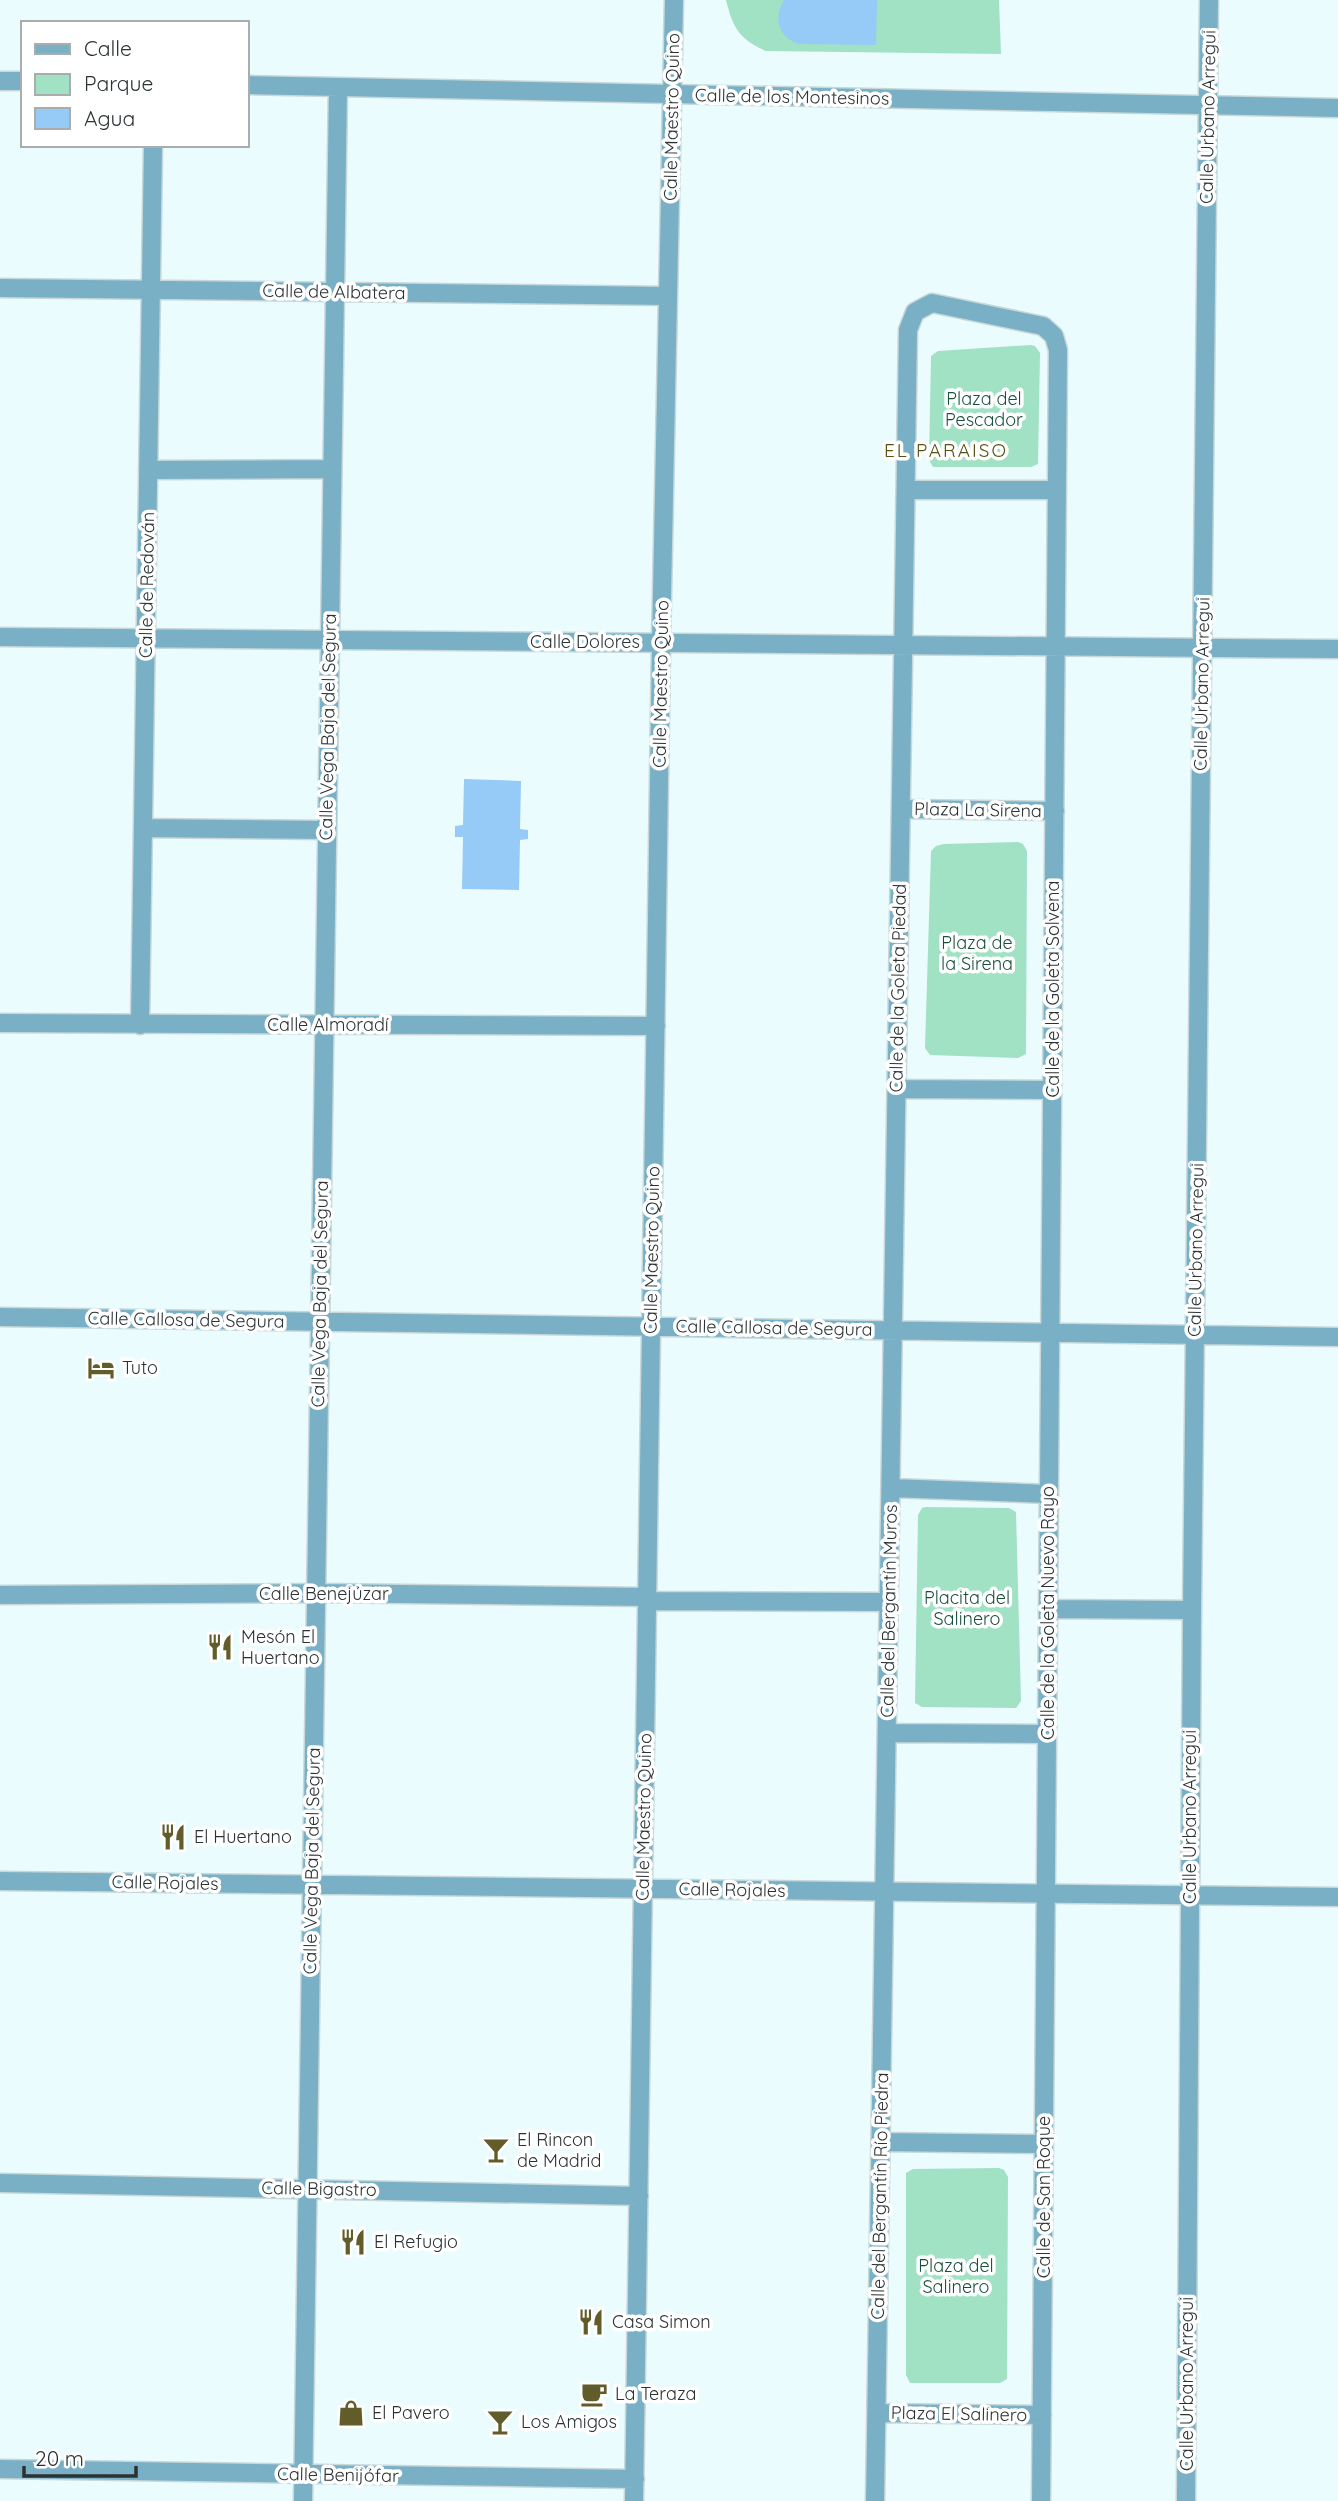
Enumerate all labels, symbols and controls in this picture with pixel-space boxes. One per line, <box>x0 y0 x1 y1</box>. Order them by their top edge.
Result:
legend <box>21 21 248 147</box>
street label: Calle Urbano Arregui <box>1194 30 1221 204</box>
street label: Calle Maestro Quino <box>659 33 684 201</box>
text: Calle <box>84 35 132 61</box>
text: Parque <box>84 70 153 96</box>
street label: Calle de los Montesinos <box>695 83 889 110</box>
text: Agua <box>84 105 135 131</box>
street label: Calle de Albatera <box>262 279 406 304</box>
park label: Plaza del Pescador <box>945 387 1023 431</box>
district label: EL PARAISO <box>884 438 1008 462</box>
street label: Calle de Redován <box>134 512 159 658</box>
street label: Calle Urbano Arregui <box>1188 597 1215 771</box>
street label: Calle Maestro Quino <box>648 600 673 768</box>
street label: Calle Vega Baja del Segura <box>314 613 341 841</box>
street label: Calle Dolores <box>530 630 640 653</box>
street label: Plaza La Sirena <box>914 797 1042 822</box>
street label: Calle de la Goleta Solvena <box>1041 881 1064 1097</box>
street label: Calle de la Goleta Piedad <box>884 883 911 1093</box>
park label: Plaza de la Sirena <box>941 931 1013 975</box>
street label: Calle Almoradí <box>267 1013 389 1036</box>
street label: Calle Urbano Arregui <box>1182 1163 1209 1337</box>
street label: Calle Maestro Quino <box>639 1166 664 1334</box>
street label: Calle Vega Baja del Segura <box>306 1180 333 1408</box>
street label: Calle Callosa de Segura <box>87 1306 285 1333</box>
street label: Calle Callosa de Segura <box>675 1314 873 1341</box>
hotel icon: Tuto <box>86 1353 116 1383</box>
place label: Tuto <box>122 1356 158 1379</box>
street label: Calle de la Goleta Nuevo Rayo <box>1036 1486 1059 1740</box>
street label: Calle del Bergantín Muros <box>875 1504 902 1718</box>
street label: Calle Benejúzar <box>259 1582 389 1605</box>
park label: Placita del Salinero <box>924 1586 1010 1630</box>
place label: Mesón El Huertano <box>241 1625 320 1669</box>
restaurant icon: Mesón El Huertano <box>205 1632 235 1662</box>
street label: Calle Urbano Arregui <box>1178 1730 1201 1904</box>
street label: Calle Maestro Quino <box>631 1733 656 1901</box>
street label: Calle Vega Baja del Segura <box>298 1747 325 1975</box>
restaurant icon: El Huertano <box>158 1822 188 1852</box>
place label: El Huertano <box>194 1825 292 1848</box>
street label: Calle Rojales <box>111 1870 219 1895</box>
street label: Calle Rojales <box>678 1877 786 1902</box>
street label: Calle del Bergantín Río Piedra <box>866 2072 893 2320</box>
street label: Calle de San Roque <box>1032 2116 1055 2278</box>
place label: El Rincon de Madrid <box>517 2128 601 2172</box>
bar icon: El Rincon de Madrid <box>481 2135 511 2165</box>
street label: Calle Bigastro <box>261 2176 377 2201</box>
restaurant icon: El Refugio <box>338 2227 368 2257</box>
place label: El Refugio <box>374 2230 458 2253</box>
park label: Plaza del Salinero <box>918 2254 994 2298</box>
street label: Calle Urbano Arregui <box>1175 2297 1198 2471</box>
restaurant icon: Casa Simon <box>576 2307 606 2337</box>
place label: Casa Simon <box>612 2310 711 2333</box>
cafe icon: La Teraza <box>579 2379 609 2409</box>
place label: La Teraza <box>615 2382 696 2405</box>
shop icon: El Pavero <box>336 2398 366 2428</box>
place label: El Pavero <box>372 2401 450 2424</box>
street label: Plaza El Salinero <box>891 2401 1027 2426</box>
bar icon: Los Amigos <box>485 2407 515 2437</box>
place label: Los Amigos <box>521 2410 617 2433</box>
scale bar <box>24 2434 136 2478</box>
text: 20 m <box>35 2445 84 2471</box>
street label: Calle Benijófar <box>277 2462 399 2487</box>

